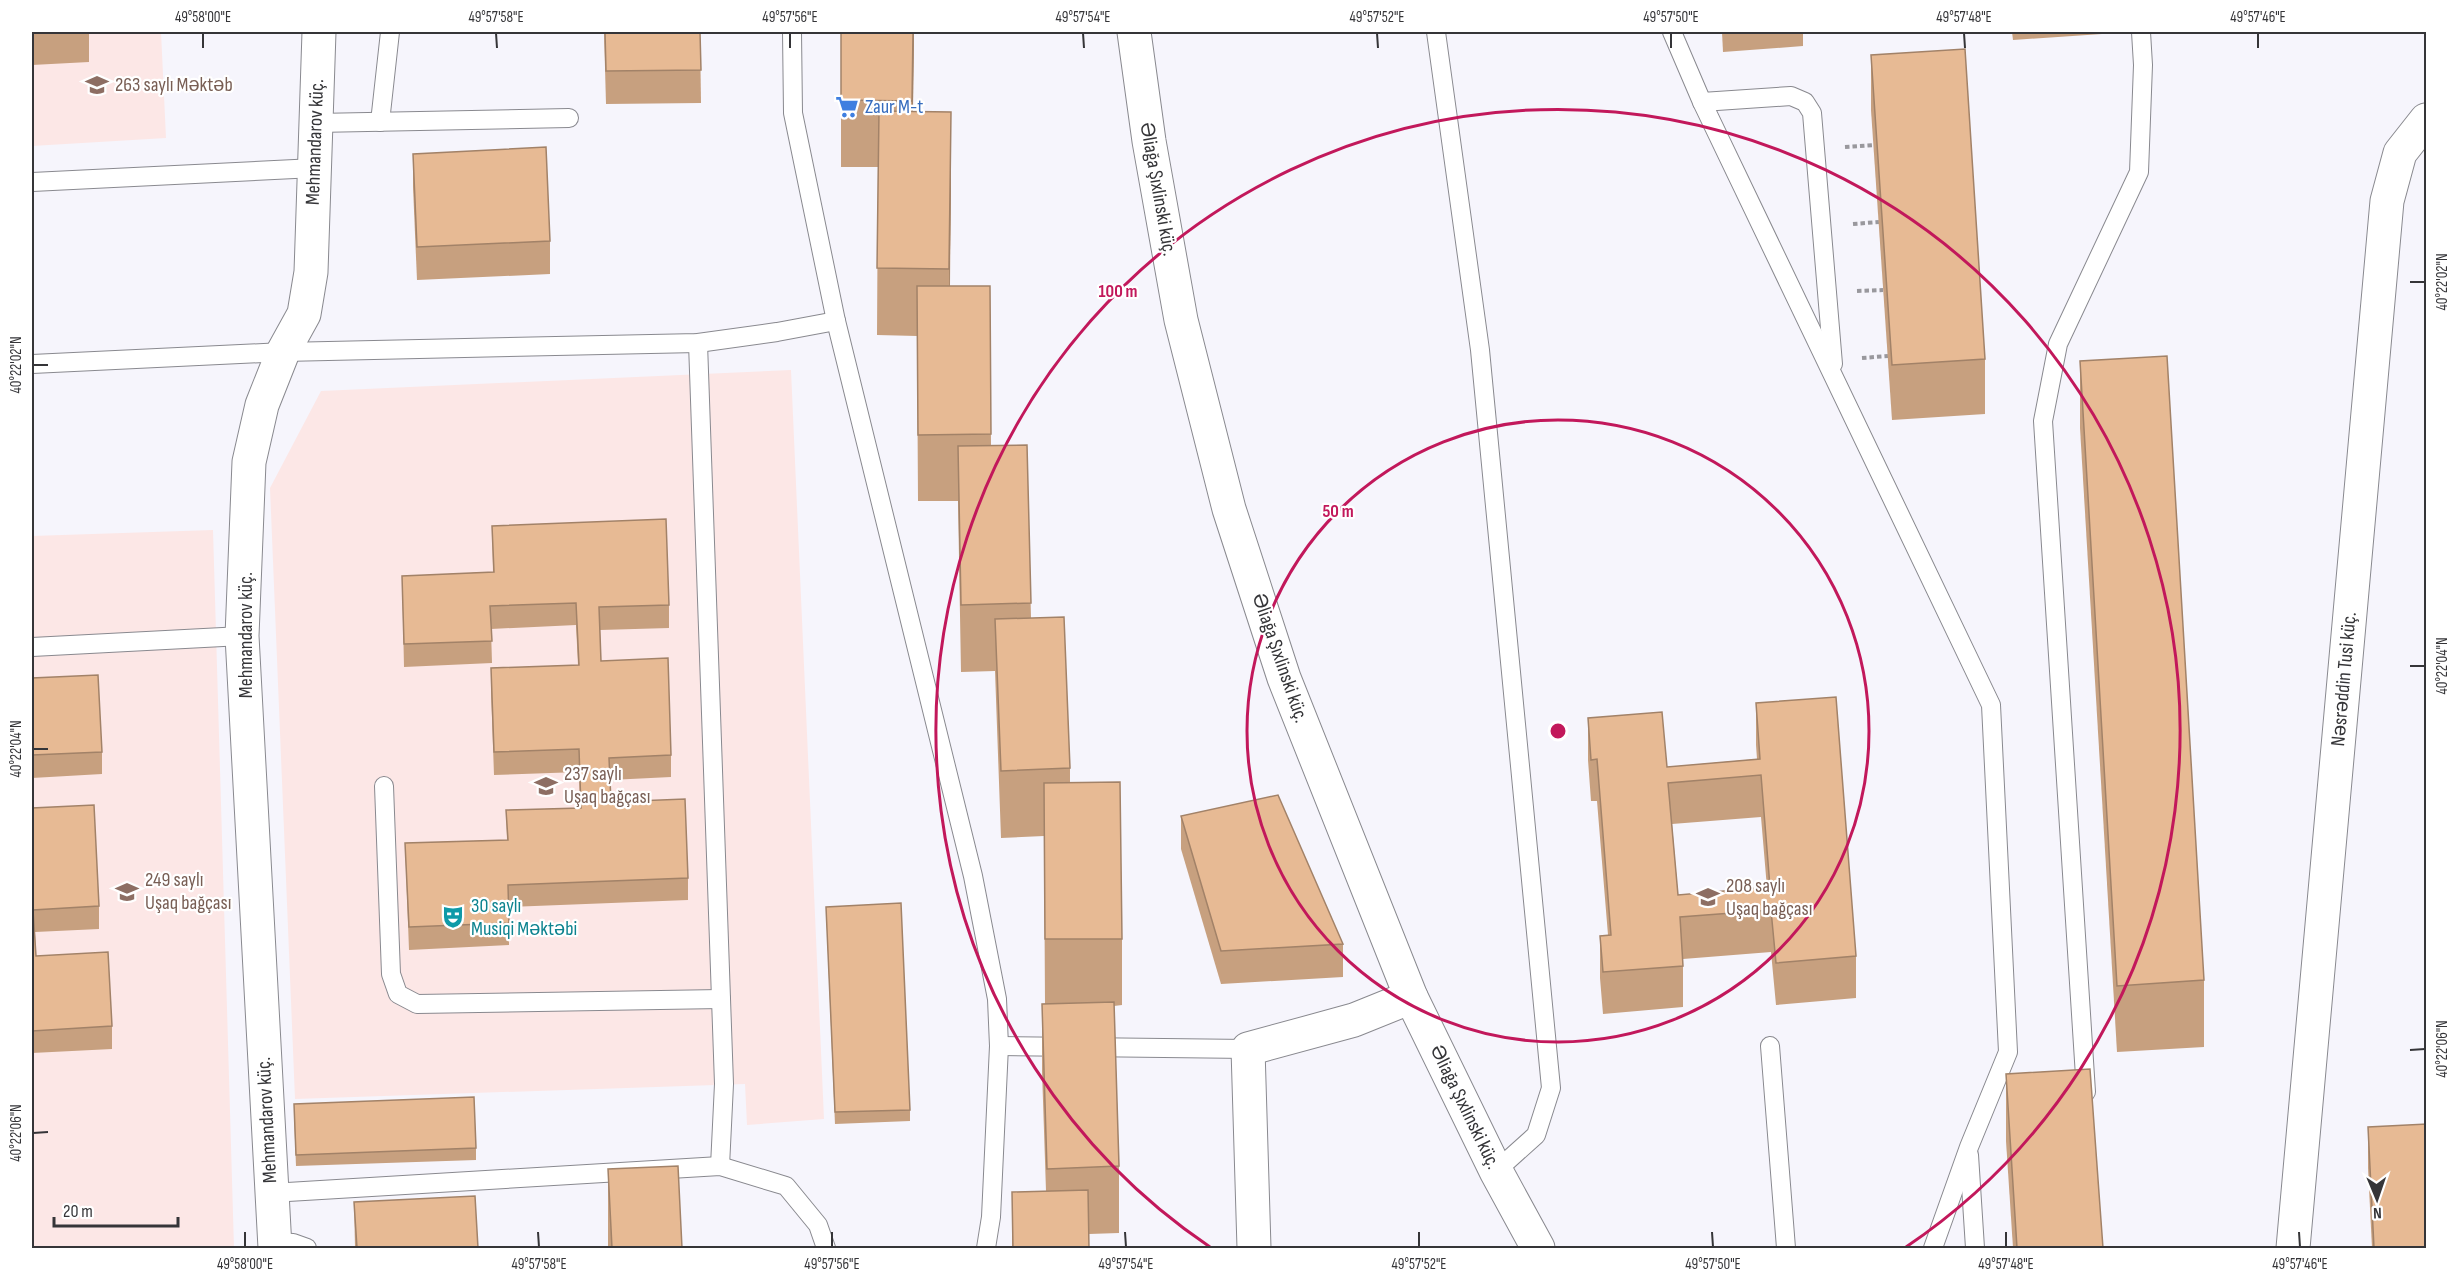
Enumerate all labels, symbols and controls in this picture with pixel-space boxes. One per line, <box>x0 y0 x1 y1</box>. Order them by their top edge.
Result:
text: 49°58'00"E <box>175 8 231 27</box>
text: 49°57'58"E <box>468 8 524 27</box>
text: 49°57'56"E <box>762 8 818 27</box>
text: 49°57'54"E <box>1055 8 1111 27</box>
text: 49°57'52"E <box>1350 8 1404 27</box>
text: 49°57'50"E <box>1643 8 1699 27</box>
text: 49°57'48"E <box>1936 8 1992 27</box>
text: 49°57'46"E <box>2230 8 2286 27</box>
school or university icon: 263 saylı Məktəb <box>84 72 110 98</box>
place label: 263 saylı Məktəb <box>115 73 233 97</box>
street label: Mehmandarov küç. <box>301 78 329 206</box>
supermarket icon: Zaur M-t <box>834 94 860 120</box>
place label: Zaur M-t <box>865 95 923 119</box>
street label: Əliağa Şıxlinski küç. <box>1134 120 1182 258</box>
text: 40°22'02"N <box>2433 253 2452 311</box>
text: 100 m <box>1099 281 1138 302</box>
text: 40°22'02"N <box>7 336 26 394</box>
text: 50 m <box>1322 501 1354 522</box>
street label: Mehmandarov küç. <box>234 572 258 698</box>
street label: Əliağa Şıxlinski küç. <box>1247 590 1313 726</box>
street label: Nəsrəddin Tusi küç. <box>2326 611 2362 747</box>
text: 40°22'04"N <box>2433 637 2452 695</box>
text: 40°22'04"N <box>7 720 26 778</box>
centre of rings <box>1548 721 1568 741</box>
place label: 237 saylı Uşaq bağçası <box>564 762 650 809</box>
school or university icon: 237 saylı Uşaq bağçası <box>533 773 559 799</box>
place label: 249 saylı Uşaq bağçası <box>145 868 231 915</box>
place label: 208 saylı Uşaq bağçası <box>1726 874 1812 921</box>
school or university icon: 249 saylı Uşaq bağçası <box>114 879 140 905</box>
school or university icon: 208 saylı Uşaq bağçası <box>1695 884 1721 910</box>
place label: 30 saylı Musiqi Məktəbi <box>471 894 577 941</box>
theatre icon: 30 saylı Musiqi Məktəbi <box>440 904 466 930</box>
text: 40°22'06"N <box>2433 1020 2452 1078</box>
street label: Əliağa Şıxlinski küç. <box>1425 1041 1505 1173</box>
street label: Mehmandarov küç. <box>252 1056 282 1184</box>
text: 40°22'06"N <box>7 1104 26 1162</box>
north arrow <box>2347 1169 2407 1229</box>
scale bar <box>54 1190 178 1228</box>
text: 20 m <box>63 1201 93 1222</box>
text: N <box>2373 1203 2382 1222</box>
text: 49°58'00"E <box>217 1255 273 1274</box>
text: 49°57'58"E <box>511 1255 567 1274</box>
text: 49°57'56"E <box>804 1255 860 1274</box>
text: 49°57'54"E <box>1098 1255 1154 1274</box>
text: 49°57'52"E <box>1392 1255 1446 1274</box>
text: 49°57'50"E <box>1685 1255 1741 1274</box>
text: 49°57'48"E <box>1978 1255 2034 1274</box>
text: 49°57'46"E <box>2272 1255 2328 1274</box>

